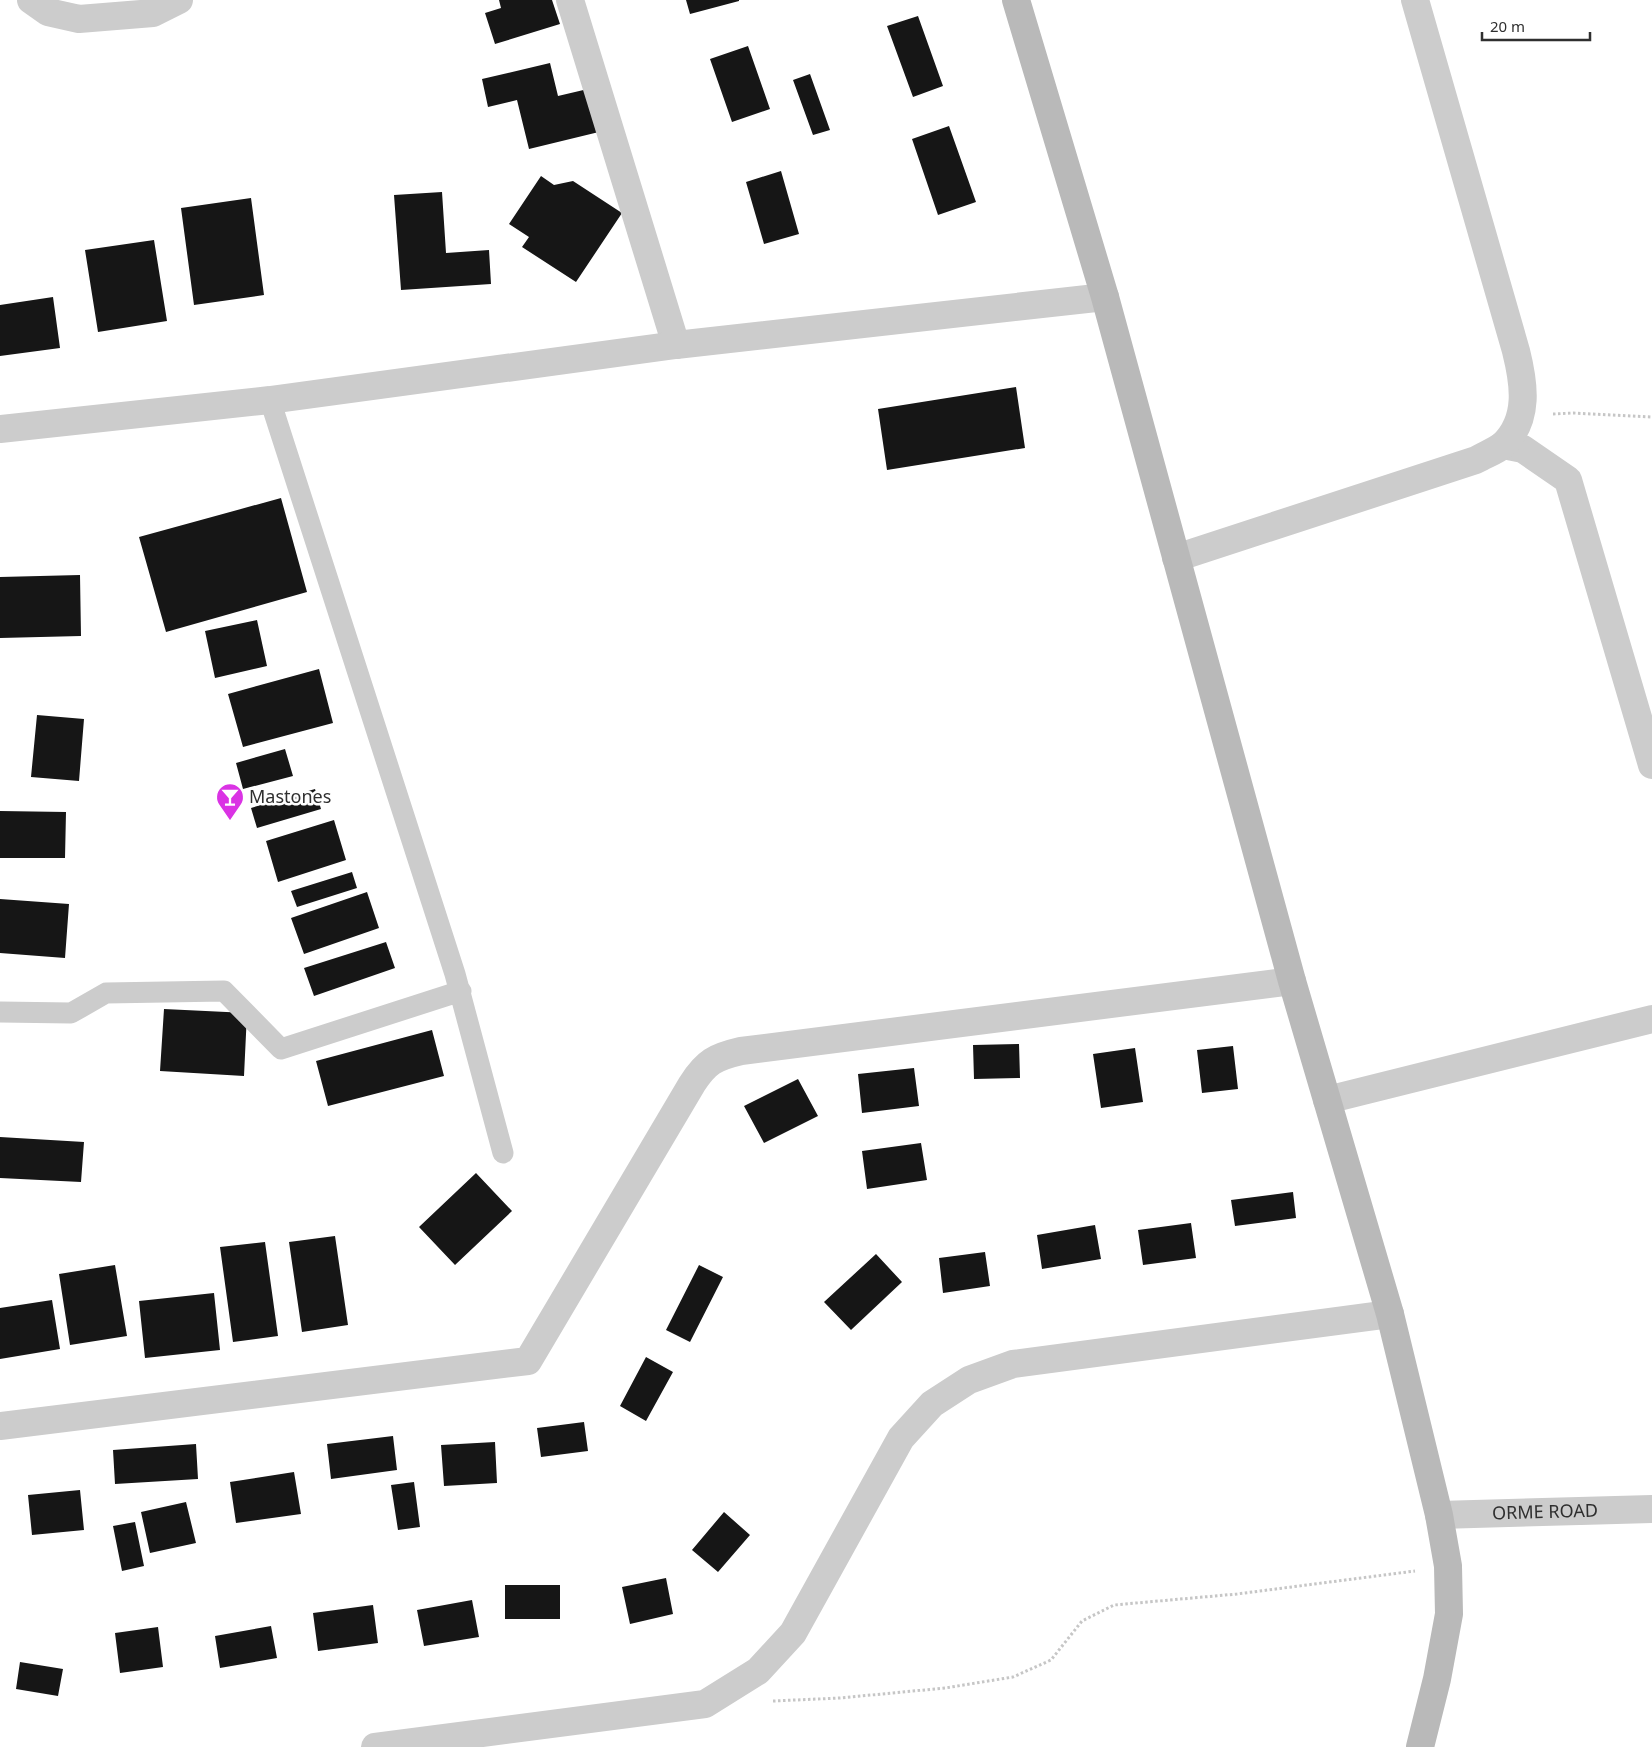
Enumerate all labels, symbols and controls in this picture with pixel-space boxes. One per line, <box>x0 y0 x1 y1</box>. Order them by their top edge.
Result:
scale bar <box>1482 10 1590 42</box>
text: 20 m <box>1490 16 1525 36</box>
bar icon: Mastones <box>215 782 245 821</box>
place label: Mastones <box>249 784 331 808</box>
street label: ORME ROAD <box>1492 1498 1598 1525</box>

